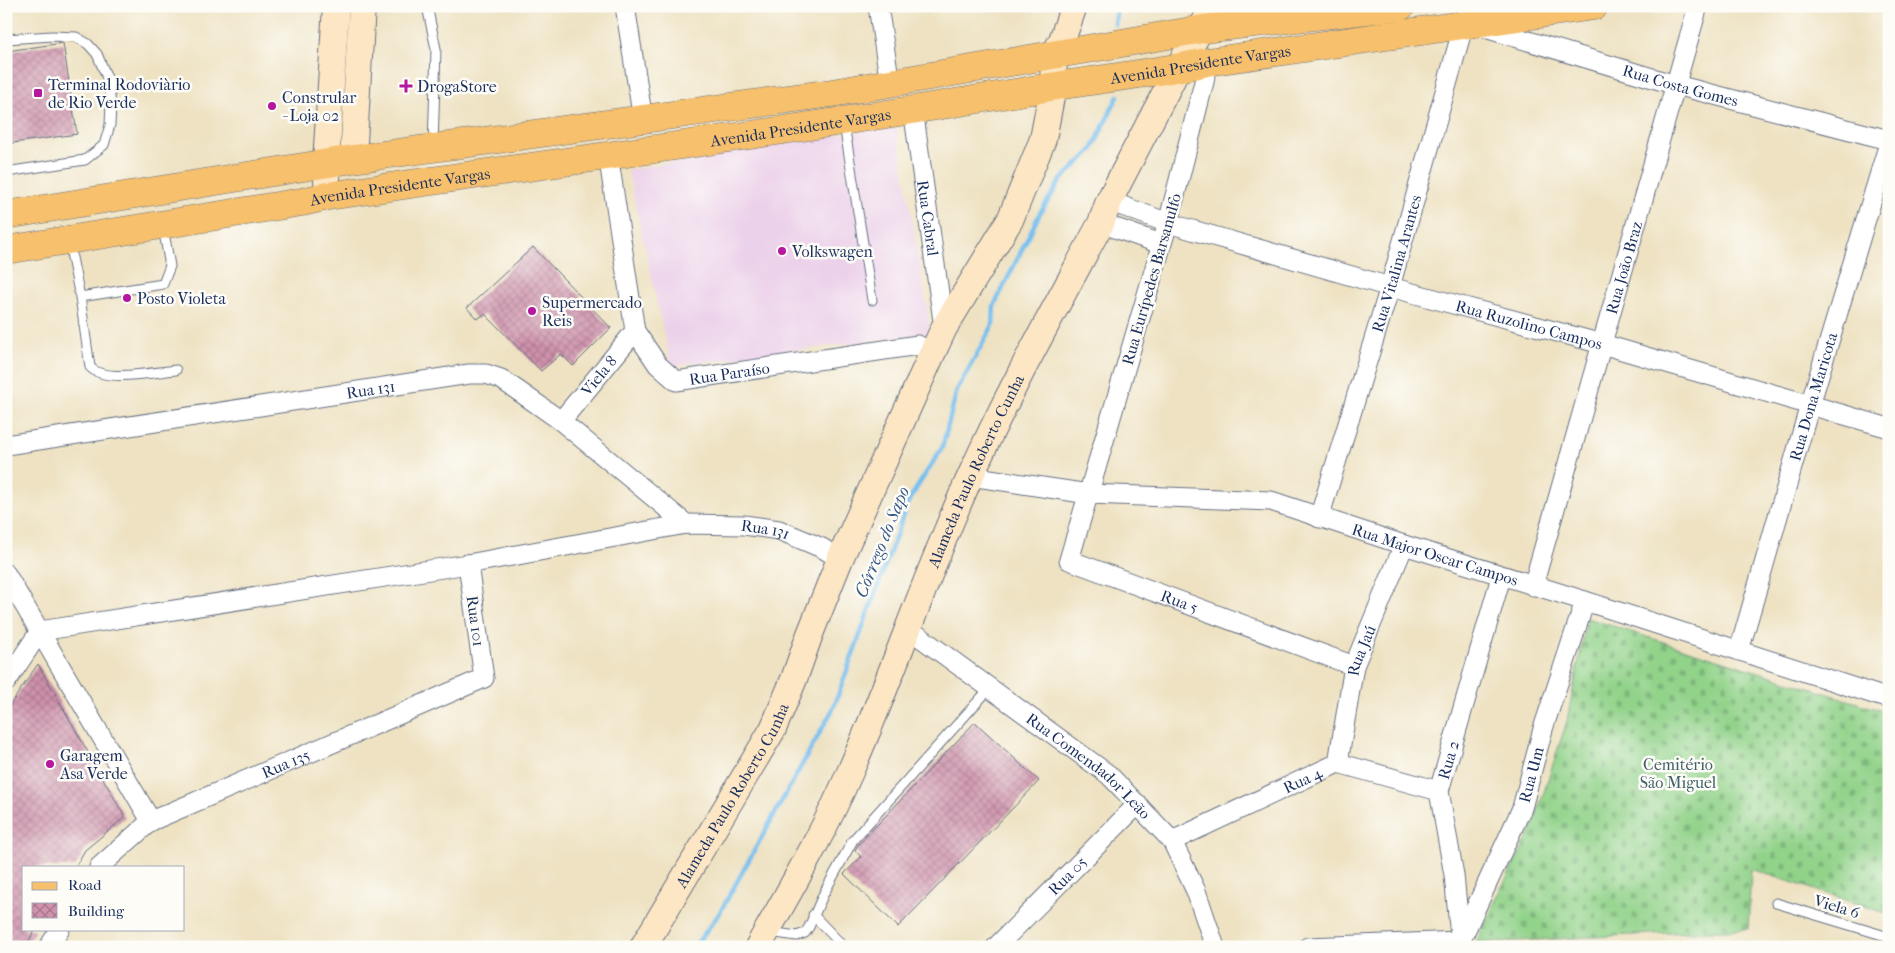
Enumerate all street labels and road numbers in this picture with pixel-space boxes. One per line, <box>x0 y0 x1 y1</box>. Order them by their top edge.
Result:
street label: Avenida Presidente Vargas <box>1108 41 1292 88</box>
street label: Rua Costa Gomes <box>1620 61 1740 111</box>
street label: Avenida Presidente Vargas <box>708 105 892 151</box>
street label: Avenida Presidente Vargas <box>307 164 491 210</box>
street label: Rua Cabral <box>913 179 943 258</box>
street label: Rua Eurípedes Barsanulfo <box>1118 191 1185 367</box>
street label: Rua Vitalina Arantes <box>1368 193 1425 335</box>
street label: Rua João Braz <box>1602 219 1646 316</box>
street label: Rua Ruzolino Campos <box>1454 296 1604 354</box>
street label: Rua Dona Maricota <box>1785 329 1842 463</box>
street label: Viela 8 <box>576 352 621 400</box>
street label: Rua Paraíso <box>688 358 771 389</box>
street label: Alameda Paulo Roberto Cunha <box>923 371 1028 571</box>
street label: Rua 131 <box>345 376 397 403</box>
street label: Rua 131 <box>740 516 793 544</box>
street label: Rua Major Oscar Campos <box>1349 519 1520 590</box>
street label: Rua 5 <box>1158 586 1201 617</box>
street label: Rua 101 <box>463 594 488 648</box>
street label: Rua Jaú <box>1343 622 1380 677</box>
street label: Alameda Paulo Roberto Cunha <box>671 700 793 892</box>
street label: Rua Comendador Leão <box>1022 709 1155 823</box>
street label: Rua 2 <box>1434 738 1463 782</box>
street label: Rua Um <box>1515 744 1548 805</box>
street label: Rua 135 <box>259 745 313 782</box>
street label: Rua 4 <box>1280 763 1326 797</box>
street label: Rua 05 <box>1044 852 1091 899</box>
street label: Viela 6 <box>1811 890 1862 922</box>

